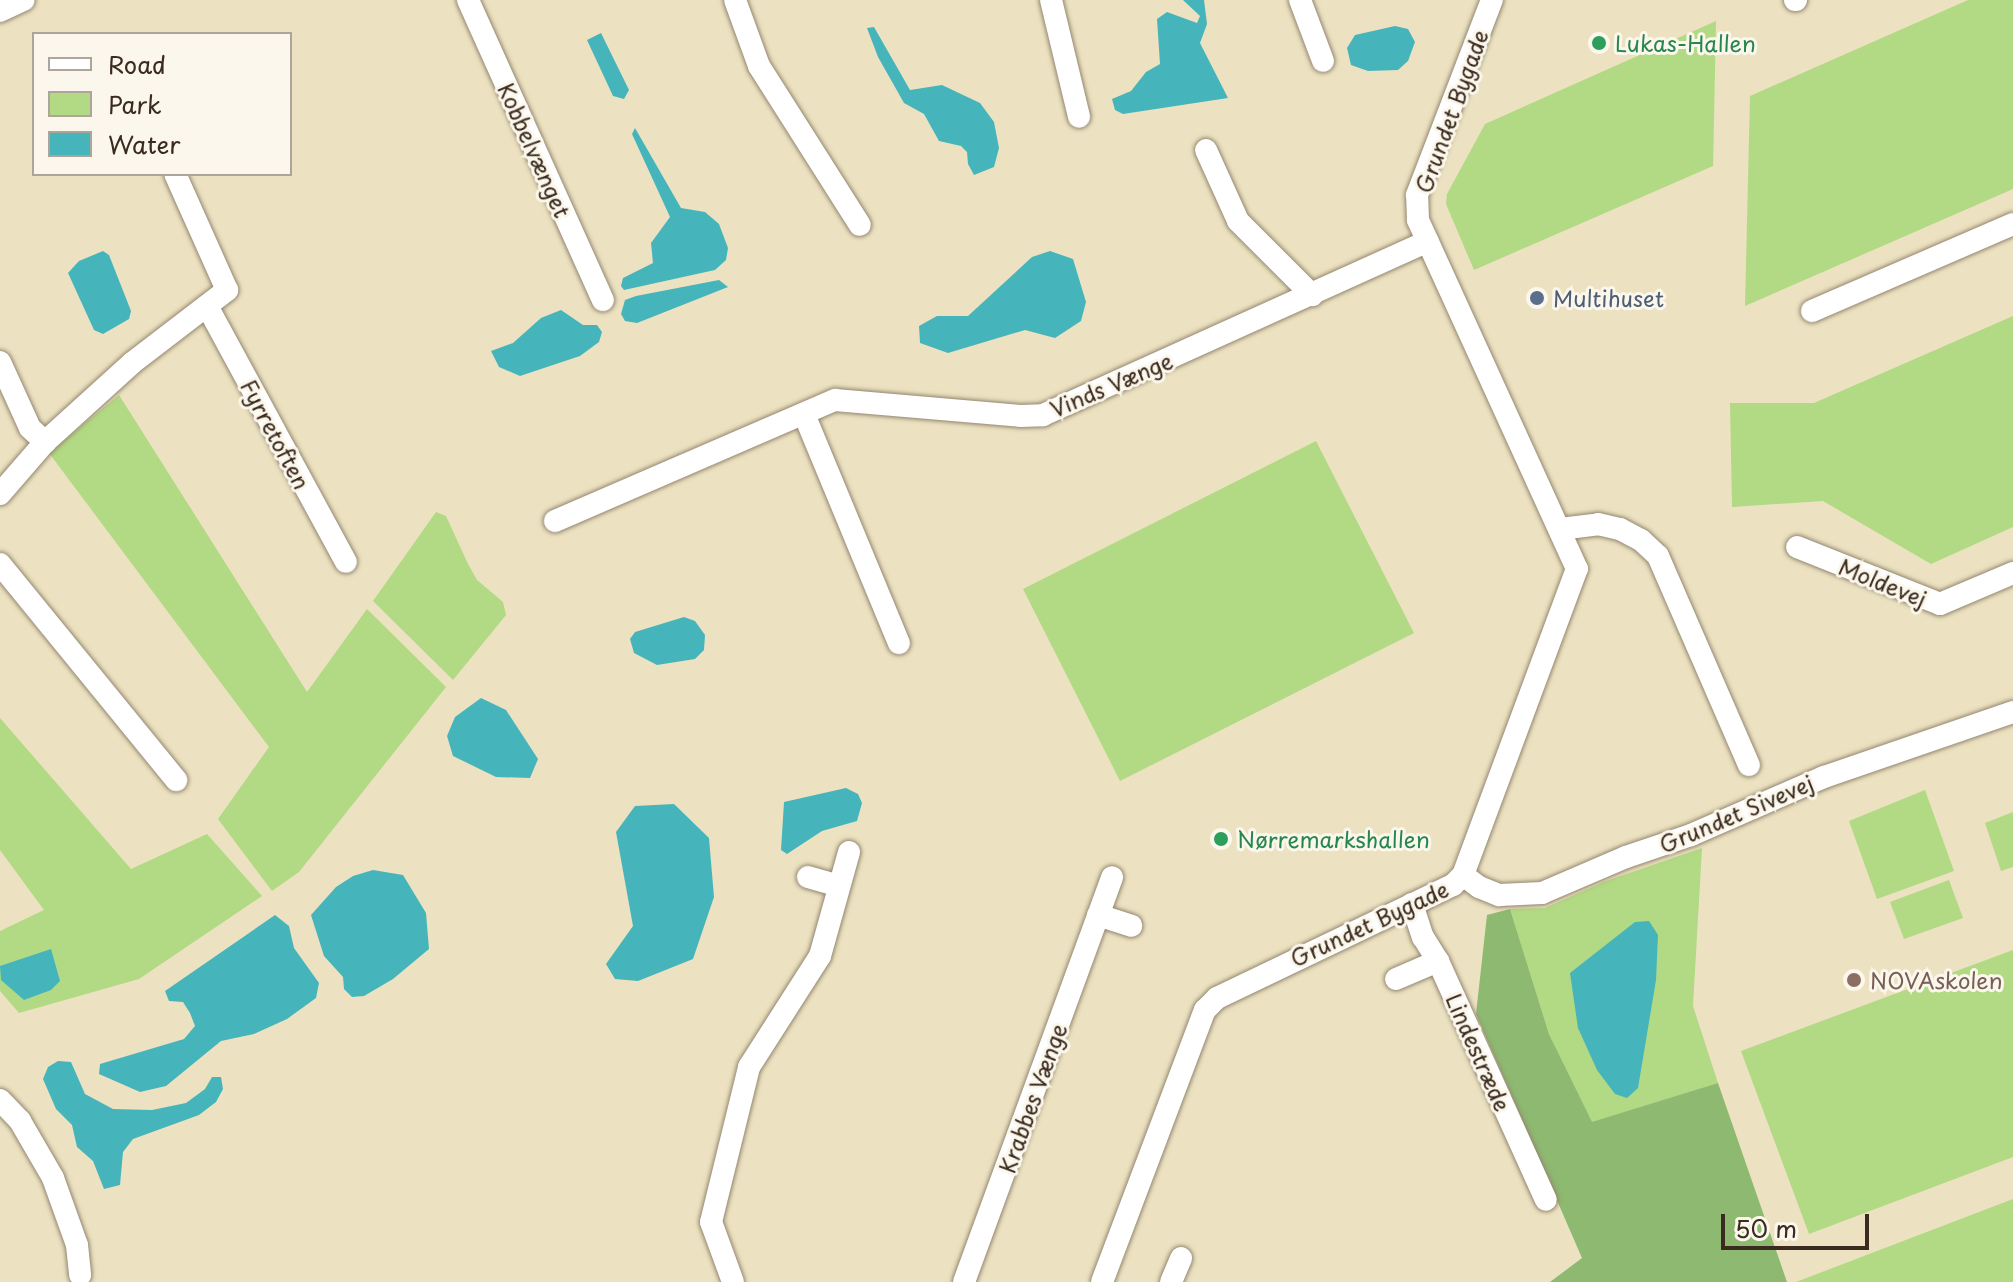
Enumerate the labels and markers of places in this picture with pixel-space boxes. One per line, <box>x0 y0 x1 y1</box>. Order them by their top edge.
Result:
place label: Lukas-Hallen <box>1615 30 1756 56</box>
marker: Lukas-Hallen <box>1590 34 1608 52</box>
place label: Multihuset <box>1553 285 1664 311</box>
marker: Multihuset <box>1528 289 1546 307</box>
place label: Nørremarkshallen <box>1237 826 1430 852</box>
marker: Nørremarkshallen <box>1212 830 1230 848</box>
place label: NOVAskolen <box>1870 967 2003 993</box>
marker: NOVAskolen <box>1845 971 1863 989</box>

